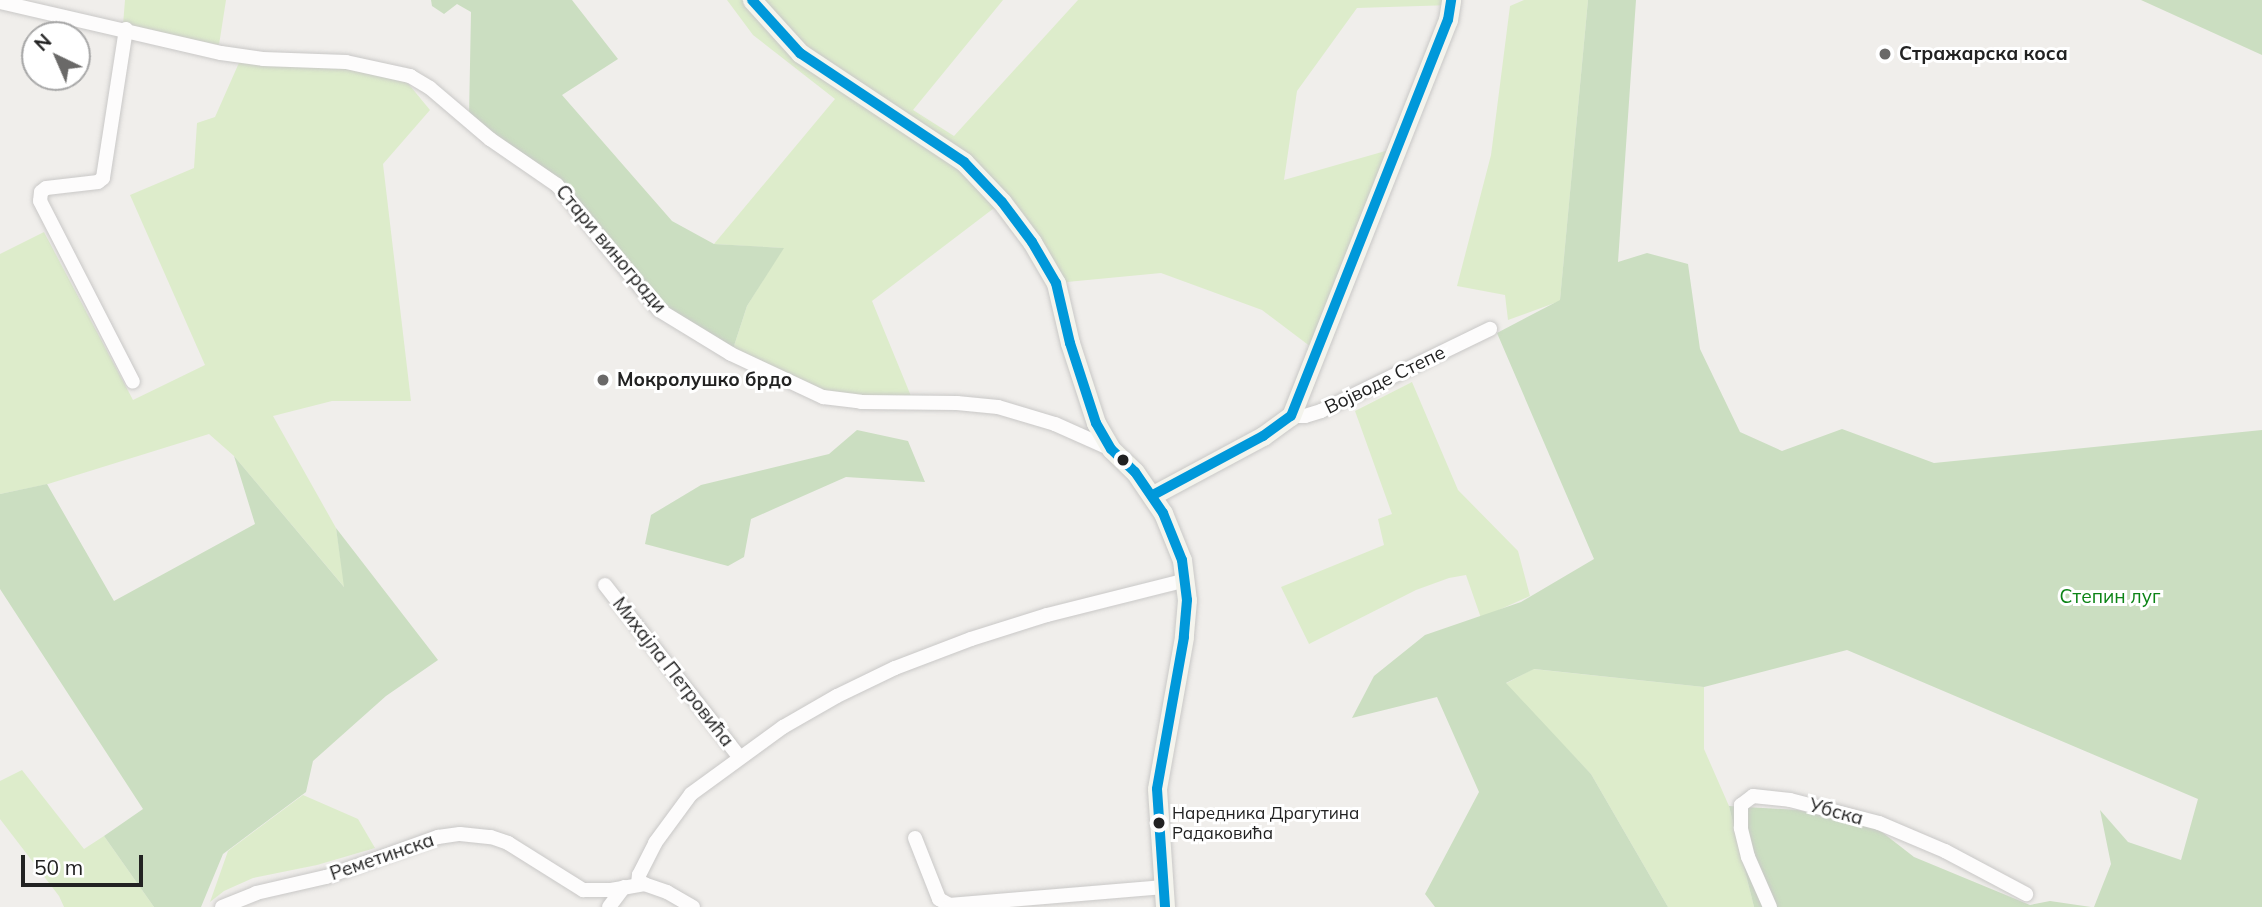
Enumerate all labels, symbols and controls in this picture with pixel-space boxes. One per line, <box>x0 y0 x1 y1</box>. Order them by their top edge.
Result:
north arrow <box>21 21 91 91</box>
text: N <box>29 29 56 56</box>
place label: Стражарска коса <box>1899 43 2068 65</box>
marker: Стражарска коса <box>1877 46 1893 62</box>
street label: Стари виногради <box>551 180 671 318</box>
street label: Војводе Степе <box>1321 341 1449 419</box>
place label: Мокролушко брдо <box>617 369 792 391</box>
marker: Мокролушко брдо <box>595 372 611 388</box>
unlabelled marker <box>1116 453 1130 467</box>
park label: Степин луг <box>2060 586 2160 608</box>
street label: Михајла Петровића <box>608 593 738 751</box>
street label: Убска <box>1806 794 1866 830</box>
place label: Наредника Драгутина Радаковића <box>1172 803 1359 843</box>
marker: Наредника Драгутина Радаковића <box>1152 816 1166 830</box>
street label: Реметинска <box>327 829 437 885</box>
scale bar <box>24 841 147 885</box>
text: 50 m <box>34 854 83 880</box>

